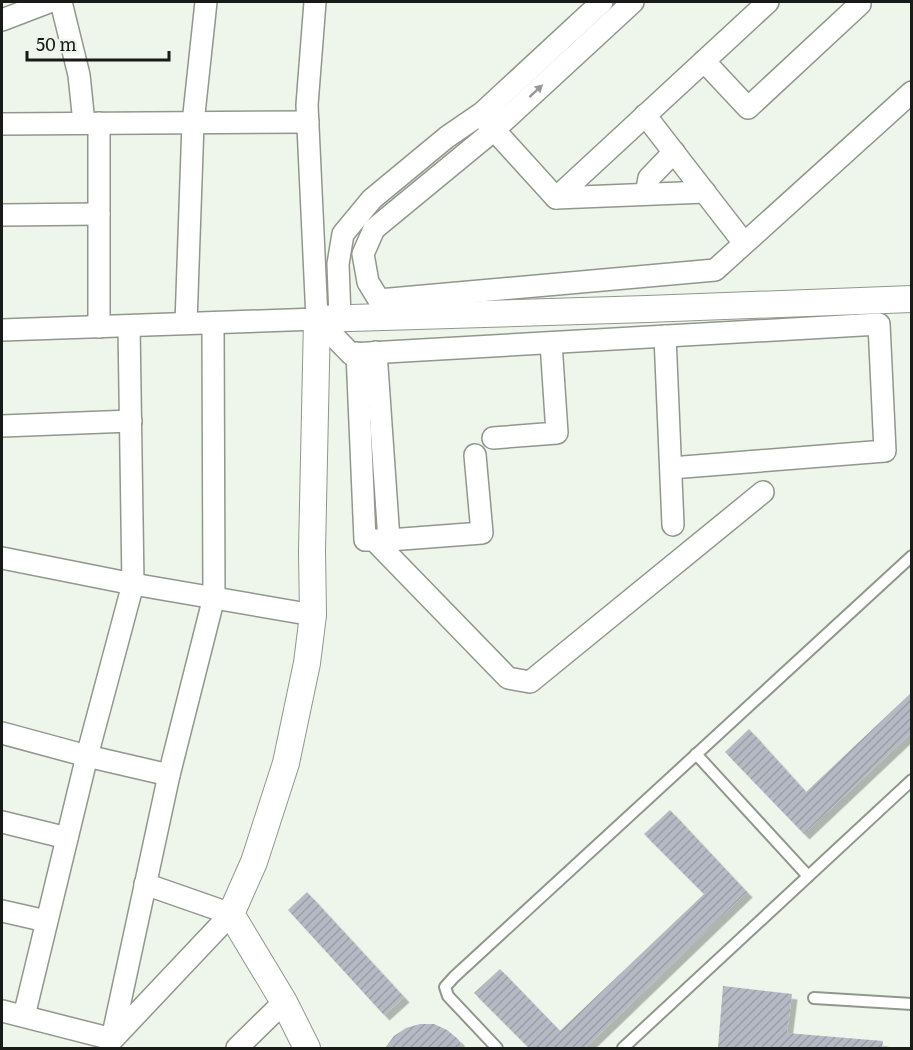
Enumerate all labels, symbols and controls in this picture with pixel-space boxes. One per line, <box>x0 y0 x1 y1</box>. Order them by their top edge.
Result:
scale bar <box>27 24 170 62</box>
text: 50 m <box>36 30 77 57</box>
one-way arrow <box>529 85 543 99</box>

